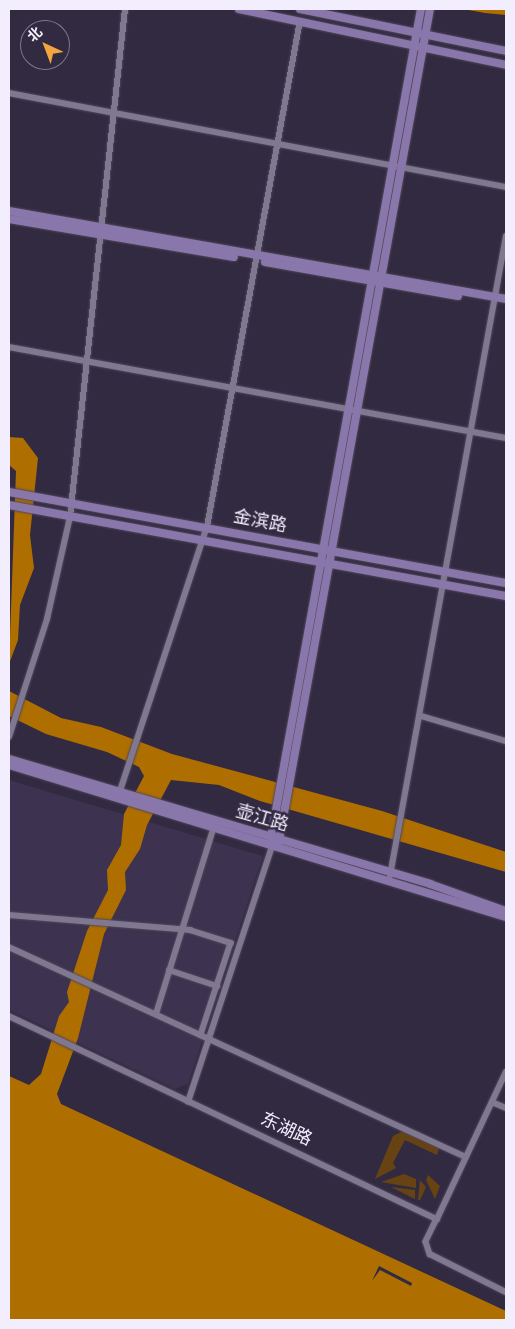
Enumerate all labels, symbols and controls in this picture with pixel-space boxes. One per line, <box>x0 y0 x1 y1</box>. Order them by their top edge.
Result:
north arrow <box>20 20 70 70</box>
text: 北 <box>24 23 46 45</box>
street label: 金滨路 <box>231 506 289 538</box>
street label: 壶江路 <box>233 801 291 837</box>
street label: 东湖路 <box>257 1109 315 1151</box>

